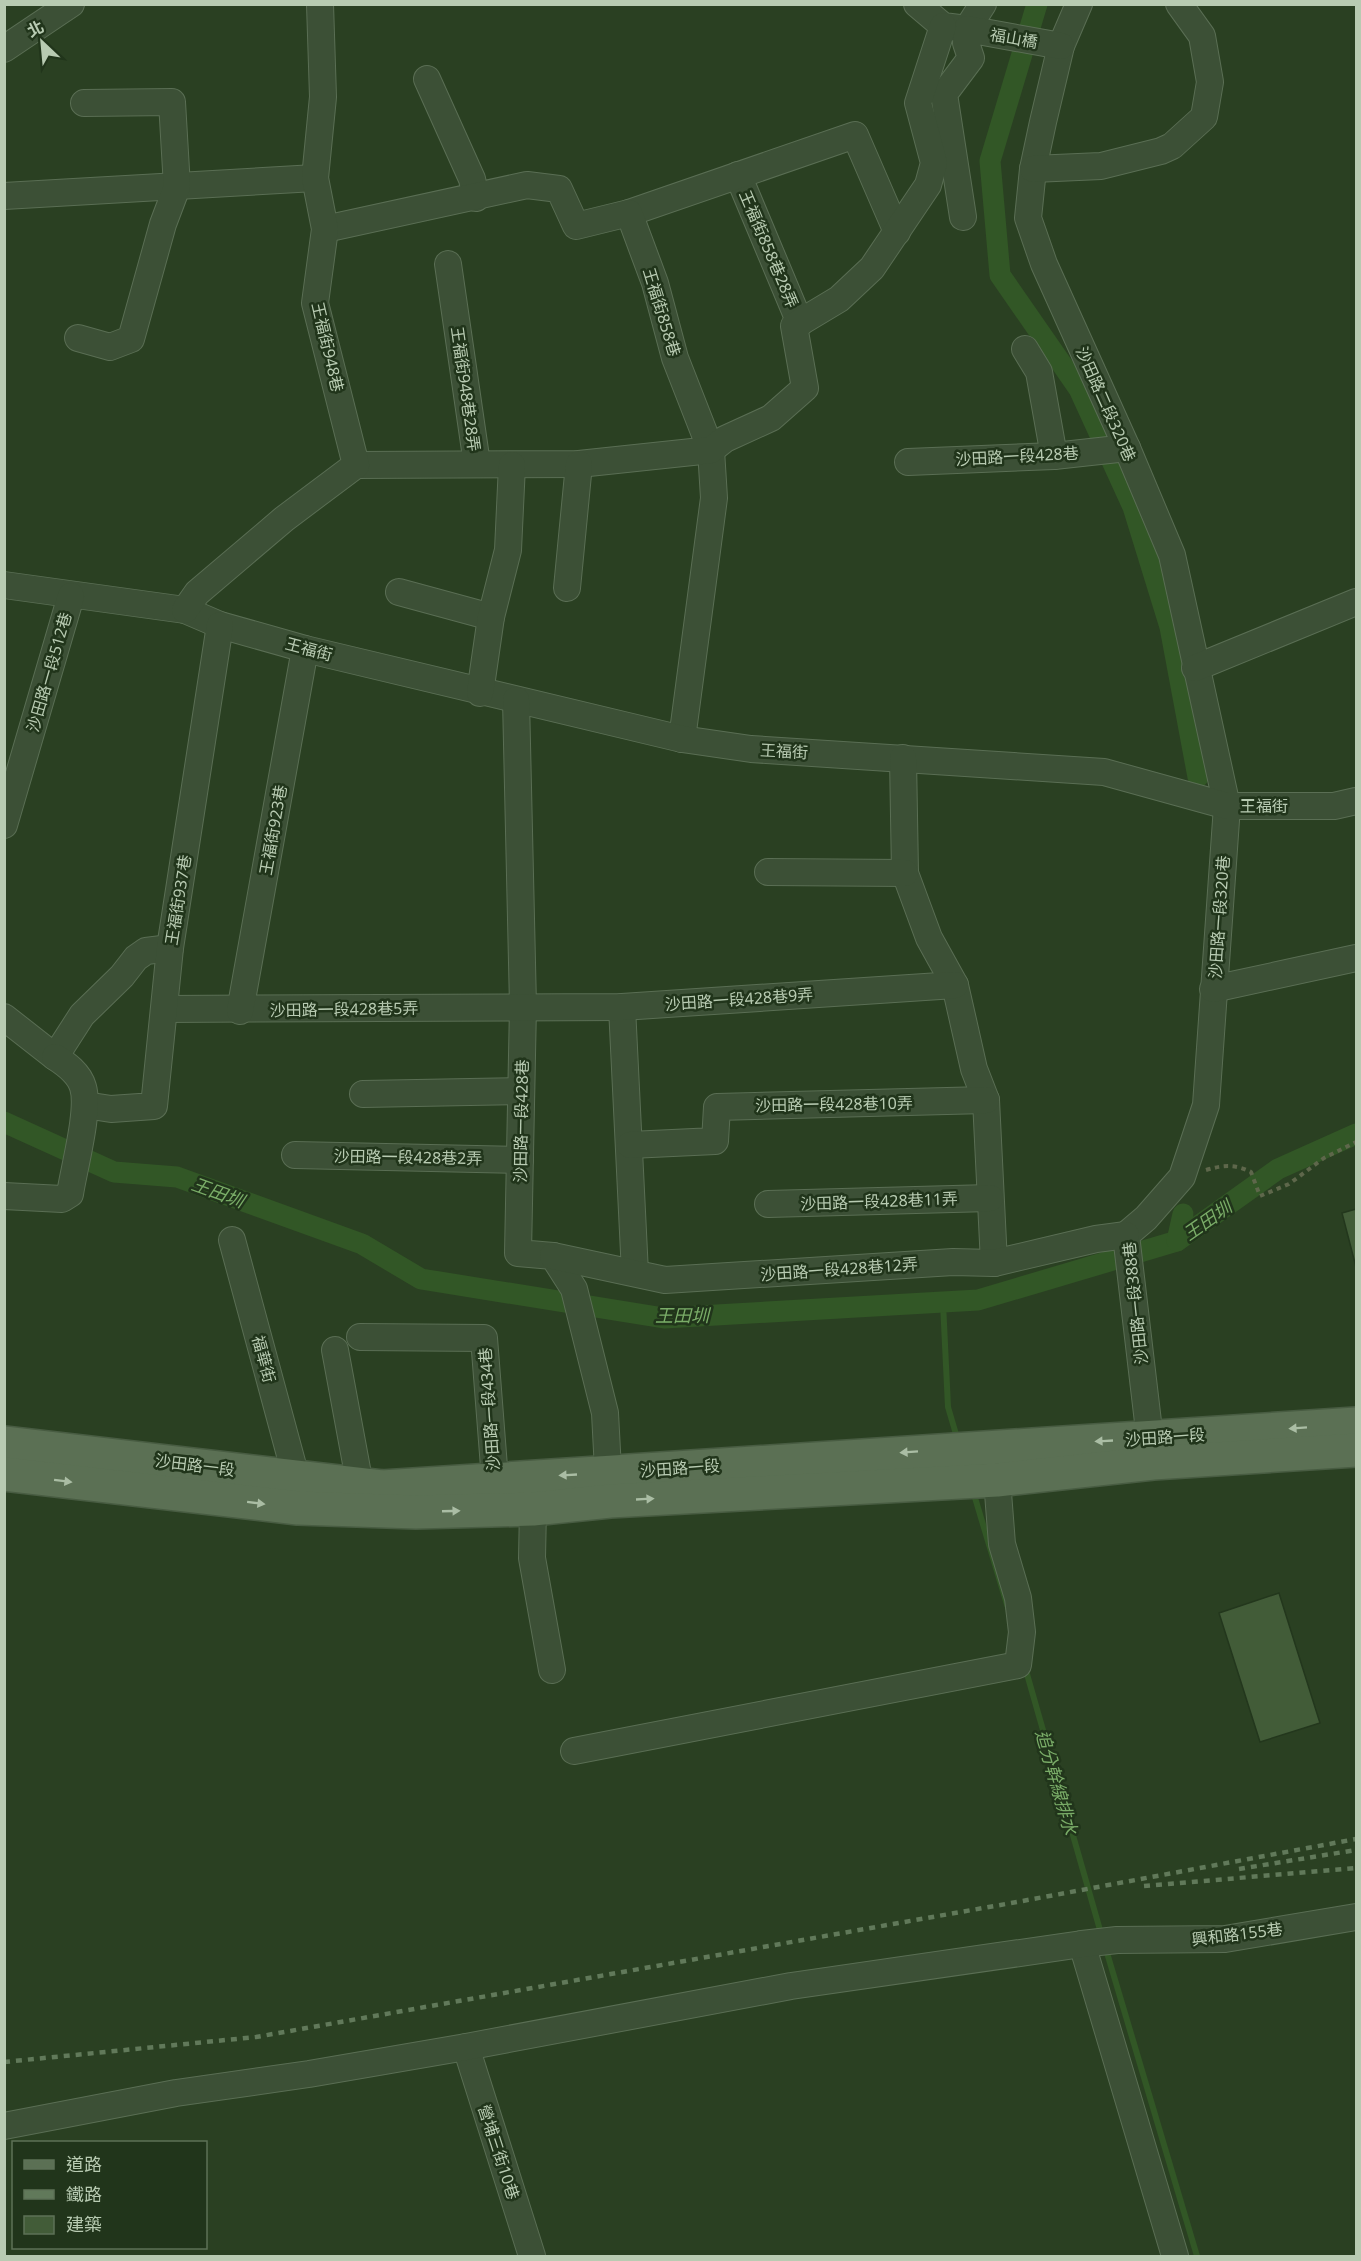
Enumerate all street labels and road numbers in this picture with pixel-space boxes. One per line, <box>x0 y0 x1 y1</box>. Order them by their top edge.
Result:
street label: 福山橋 <box>988 23 1040 53</box>
street label: 王福街858巷28弄 <box>734 187 804 311</box>
street label: 王福街858巷 <box>638 265 686 359</box>
street label: 王福街948巷 <box>307 300 349 394</box>
street label: 王福街948巷28弄 <box>446 325 486 453</box>
street label: 沙田路二段320巷 <box>1071 343 1141 465</box>
street label: 沙田路一段428巷 <box>955 442 1079 470</box>
street label: 沙田路一段512巷 <box>21 610 77 734</box>
street label: 王福街 <box>283 632 335 666</box>
street label: 王福街 <box>759 739 809 763</box>
street label: 王福街923巷 <box>254 783 292 877</box>
street label: 王福街 <box>1240 795 1288 817</box>
street label: 王福街937巷 <box>160 853 196 947</box>
street label: 沙田路一段320巷 <box>1204 855 1234 979</box>
street label: 沙田路一段428巷9弄 <box>664 983 814 1015</box>
street label: 沙田路一段428巷5弄 <box>270 997 418 1021</box>
street label: 沙田路一段428巷 <box>509 1059 533 1183</box>
street label: 沙田路一段428巷10弄 <box>755 1092 913 1116</box>
street label: 沙田路一段428巷2弄 <box>334 1145 482 1169</box>
street label: 沙田路一段428巷11弄 <box>800 1187 958 1215</box>
street label: 沙田路一段388巷 <box>1118 1240 1152 1366</box>
street label: 沙田路一段428巷12弄 <box>760 1253 918 1285</box>
street label: 福華街 <box>247 1333 281 1385</box>
street label: 沙田路一段434巷 <box>474 1347 504 1471</box>
street label: 沙田路一段 <box>1124 1423 1206 1451</box>
street label: 沙田路一段 <box>154 1449 236 1481</box>
street label: 沙田路一段 <box>639 1454 721 1482</box>
street label: 興和路155巷 <box>1190 1918 1284 1950</box>
street label: 營埔三街10巷 <box>473 2102 525 2202</box>

